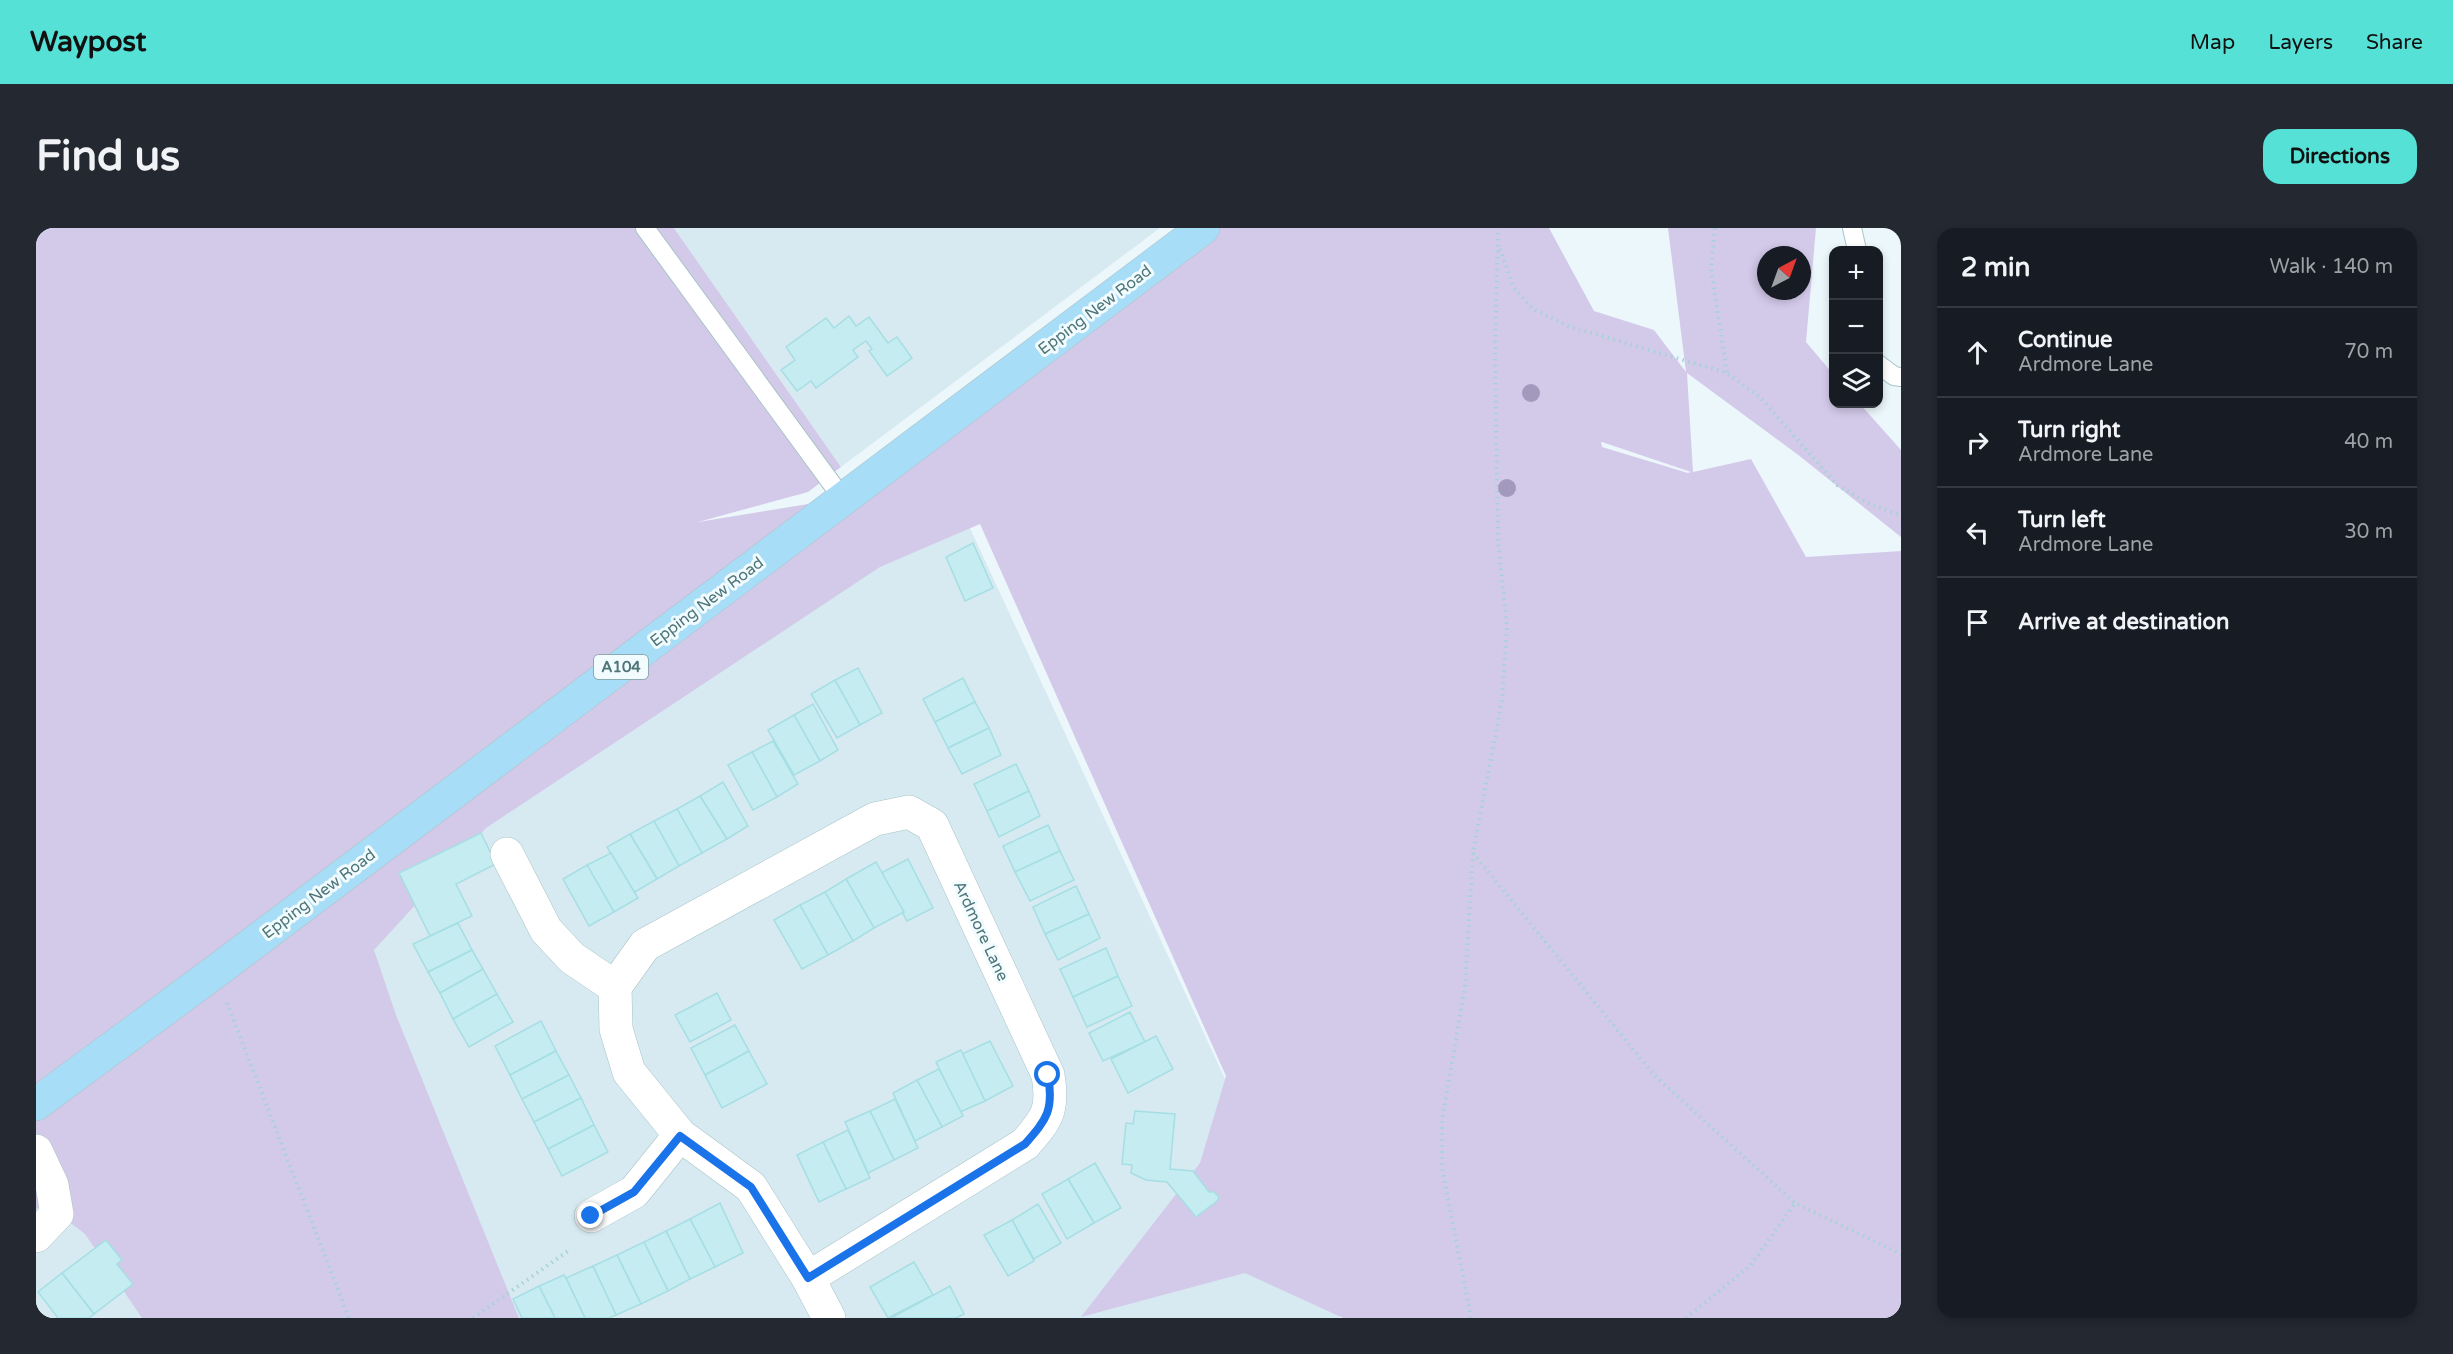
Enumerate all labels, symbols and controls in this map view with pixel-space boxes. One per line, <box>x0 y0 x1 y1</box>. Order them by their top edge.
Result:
text: Waypost <box>30 25 146 59</box>
text: Map <box>2190 30 2235 55</box>
text: Layers <box>2268 30 2333 55</box>
text: Share <box>2366 30 2423 55</box>
button: Directions <box>2263 129 2417 184</box>
text: Find us <box>36 131 180 182</box>
north arrow <box>1757 246 1811 300</box>
map controls <box>1829 246 1883 408</box>
button: + <box>1829 246 1883 300</box>
text: 2 min <box>1961 252 2030 283</box>
text: Walk · 140 m <box>2270 255 2393 279</box>
street label: Epping New Road <box>1034 261 1156 359</box>
button: − <box>1829 300 1883 354</box>
text: Continue <box>2018 327 2113 353</box>
icon: ahead <box>1961 336 1994 369</box>
text: 70 m <box>2344 340 2393 364</box>
text: Ardmore Lane <box>2018 353 2153 377</box>
button: layers <box>1829 354 1883 408</box>
text: Turn right <box>2018 417 2120 443</box>
icon: right <box>1961 426 1994 459</box>
text: 40 m <box>2344 430 2393 454</box>
text: Ardmore Lane <box>2018 443 2153 467</box>
text: Turn left <box>2018 507 2106 533</box>
icon: left <box>1961 516 1994 549</box>
text: 30 m <box>2344 520 2393 544</box>
text: Ardmore Lane <box>2018 533 2153 557</box>
street label: Epping New Road <box>646 553 768 651</box>
icon: arrive <box>1961 606 1994 639</box>
text: Arrive at destination <box>2018 609 2229 635</box>
road number: A104 <box>594 655 648 679</box>
street label: Epping New Road <box>258 845 380 943</box>
street label: Ardmore Lane <box>949 878 1013 984</box>
route start <box>1034 1061 1060 1087</box>
route end <box>577 1202 603 1228</box>

